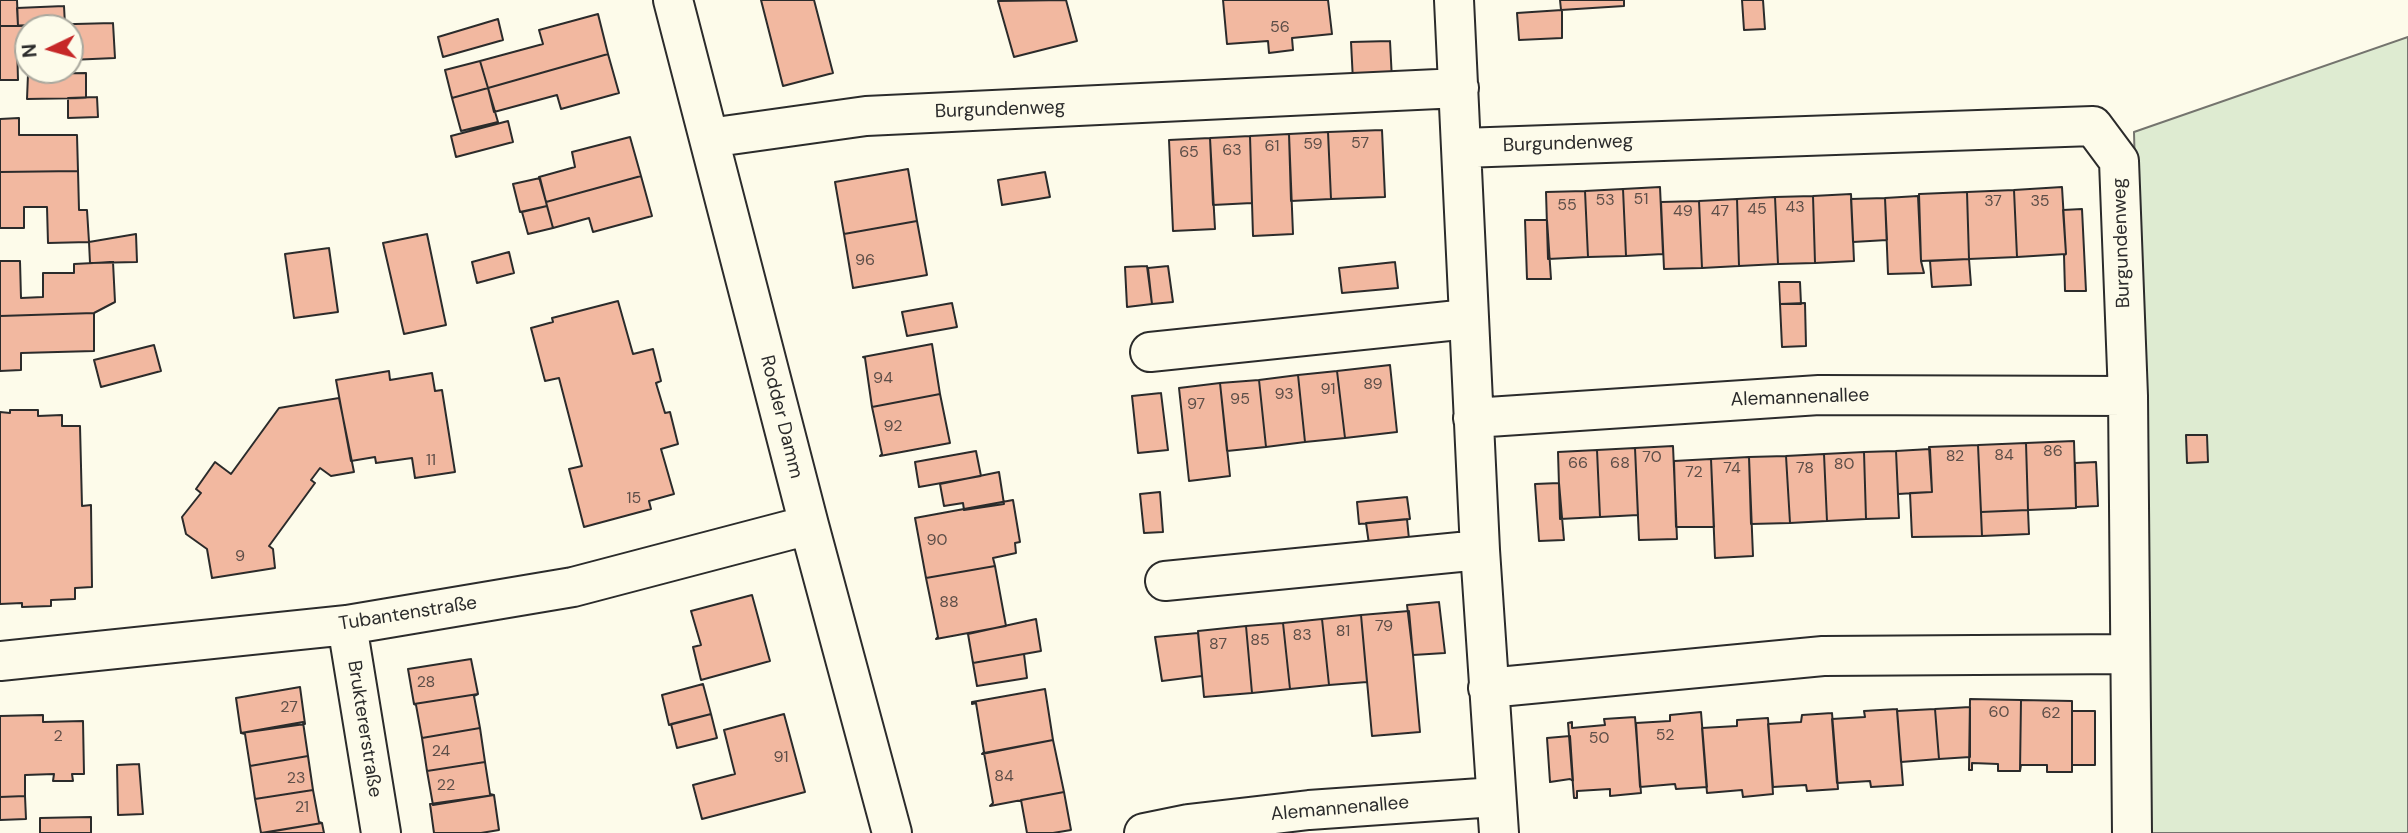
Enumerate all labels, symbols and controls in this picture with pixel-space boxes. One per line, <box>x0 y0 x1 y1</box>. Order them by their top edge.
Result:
north arrow <box>14 14 84 84</box>
house number: 56 <box>1270 18 1290 38</box>
text: N <box>17 43 43 59</box>
street label: Burgundenweg <box>934 96 1066 124</box>
street label: Burgundenweg <box>1502 130 1634 158</box>
house number: 57 <box>1351 134 1369 154</box>
house number: 59 <box>1303 135 1323 155</box>
house number: 61 <box>1264 137 1280 157</box>
house number: 63 <box>1222 141 1242 161</box>
house number: 65 <box>1179 143 1199 163</box>
street label: Burgundenweg <box>2108 177 2136 309</box>
house number: 51 <box>1634 190 1648 210</box>
house number: 53 <box>1595 191 1615 211</box>
house number: 37 <box>1984 192 2002 212</box>
house number: 35 <box>2030 192 2050 212</box>
house number: 55 <box>1557 196 1577 216</box>
house number: 43 <box>1785 198 1805 218</box>
house number: 45 <box>1747 200 1767 220</box>
house number: 49 <box>1673 202 1693 222</box>
house number: 47 <box>1711 202 1729 222</box>
house number: 96 <box>855 251 875 271</box>
street label: Rodder Damm <box>755 353 807 481</box>
house number: 94 <box>873 369 893 389</box>
house number: 89 <box>1363 375 1383 395</box>
house number: 91 <box>1321 380 1335 400</box>
street label: Alemannenallee <box>1730 384 1870 412</box>
house number: 93 <box>1274 385 1294 405</box>
house number: 95 <box>1230 390 1250 410</box>
house number: 97 <box>1187 395 1205 415</box>
house number: 92 <box>884 417 902 437</box>
house number: 86 <box>2043 442 2063 462</box>
house number: 84 <box>1994 446 2014 466</box>
house number: 82 <box>1946 447 1964 467</box>
house number: 70 <box>1642 448 1662 468</box>
house number: 11 <box>426 451 436 471</box>
house number: 66 <box>1568 454 1588 474</box>
house number: 68 <box>1610 454 1630 474</box>
house number: 80 <box>1834 455 1854 475</box>
house number: 74 <box>1723 459 1741 479</box>
house number: 78 <box>1796 459 1814 479</box>
house number: 72 <box>1685 463 1703 483</box>
house number: 15 <box>627 489 641 509</box>
house number: 90 <box>927 531 947 551</box>
house number: 9 <box>235 547 245 567</box>
street label: Tubantenstraße <box>337 592 479 636</box>
house number: 88 <box>939 593 959 613</box>
house number: 79 <box>1375 617 1393 637</box>
house number: 81 <box>1336 622 1350 642</box>
house number: 83 <box>1292 626 1312 646</box>
house number: 85 <box>1250 631 1270 651</box>
house number: 87 <box>1209 635 1227 655</box>
street label: Bruktererstraße <box>342 659 386 799</box>
house number: 28 <box>417 673 435 693</box>
house number: 27 <box>280 698 298 718</box>
house number: 60 <box>1989 703 2009 723</box>
house number: 62 <box>2042 704 2060 724</box>
house number: 52 <box>1656 726 1674 746</box>
house number: 2 <box>53 727 63 747</box>
house number: 50 <box>1589 729 1609 749</box>
house number: 24 <box>432 742 450 762</box>
house number: 91 <box>774 748 788 768</box>
house number: 84 <box>994 767 1014 787</box>
house number: 23 <box>287 769 305 789</box>
house number: 22 <box>437 776 455 796</box>
street label: Alemannenallee <box>1270 792 1410 826</box>
house number: 21 <box>295 798 309 818</box>

